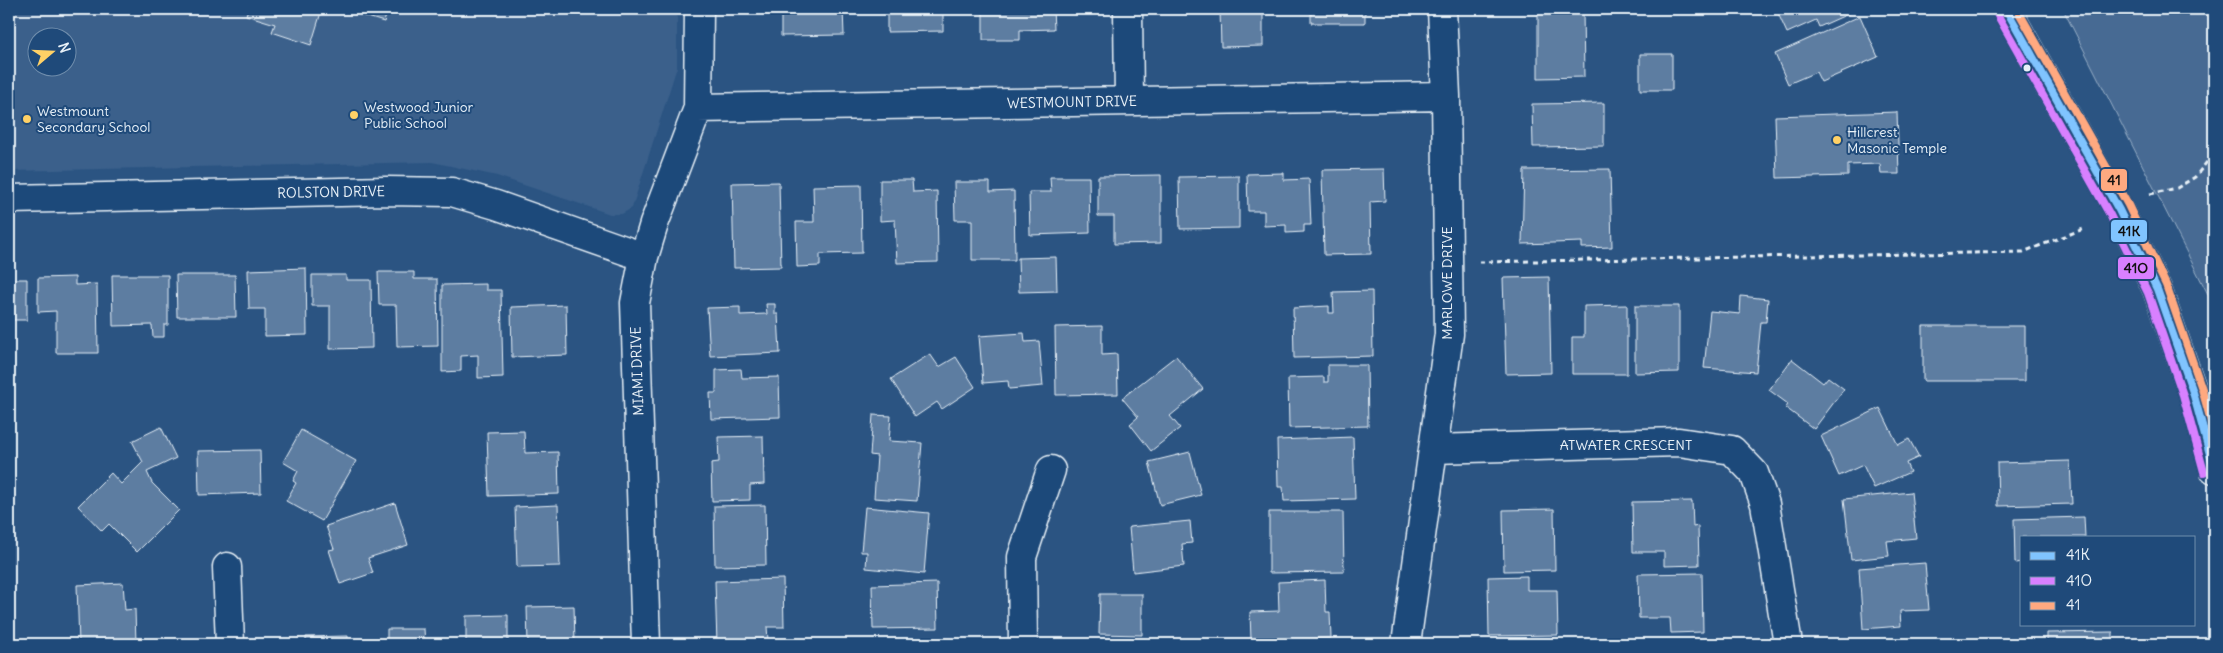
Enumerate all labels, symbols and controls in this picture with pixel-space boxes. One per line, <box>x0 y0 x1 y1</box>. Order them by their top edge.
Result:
north arrow <box>28 28 78 78</box>
text: N <box>54 40 74 55</box>
unlabelled marker <box>2022 63 2032 73</box>
street label: WESTMOUNT DRIVE <box>1007 92 1137 112</box>
place label: Westwood Junior Public School <box>364 98 474 132</box>
place label: Westmount Secondary School <box>37 102 150 136</box>
marker: Westwood Junior Public School <box>348 109 360 121</box>
marker: Westmount Secondary School <box>21 113 33 125</box>
place label: Hillcrest Masonic Temple <box>1847 123 1947 157</box>
marker: Hillcrest Masonic Temple <box>1831 134 1843 146</box>
line badge: 41 <box>2100 168 2128 192</box>
text: 41 <box>2107 171 2121 189</box>
street label: ROLSTON DRIVE <box>277 182 385 202</box>
line badge: 41K <box>2110 219 2148 243</box>
text: 41K <box>2118 222 2140 240</box>
street label: MARLOWE DRIVE <box>1438 226 1456 340</box>
line badge: 41O <box>2117 256 2155 280</box>
text: 41O <box>2124 259 2148 277</box>
street label: MIAMI DRIVE <box>626 326 648 416</box>
street label: ATWATER CRESCENT <box>1560 436 1692 454</box>
legend <box>2020 536 2196 626</box>
text: 41K <box>2066 545 2090 564</box>
text: 41O <box>2066 571 2092 590</box>
text: 41 <box>2066 595 2080 614</box>

